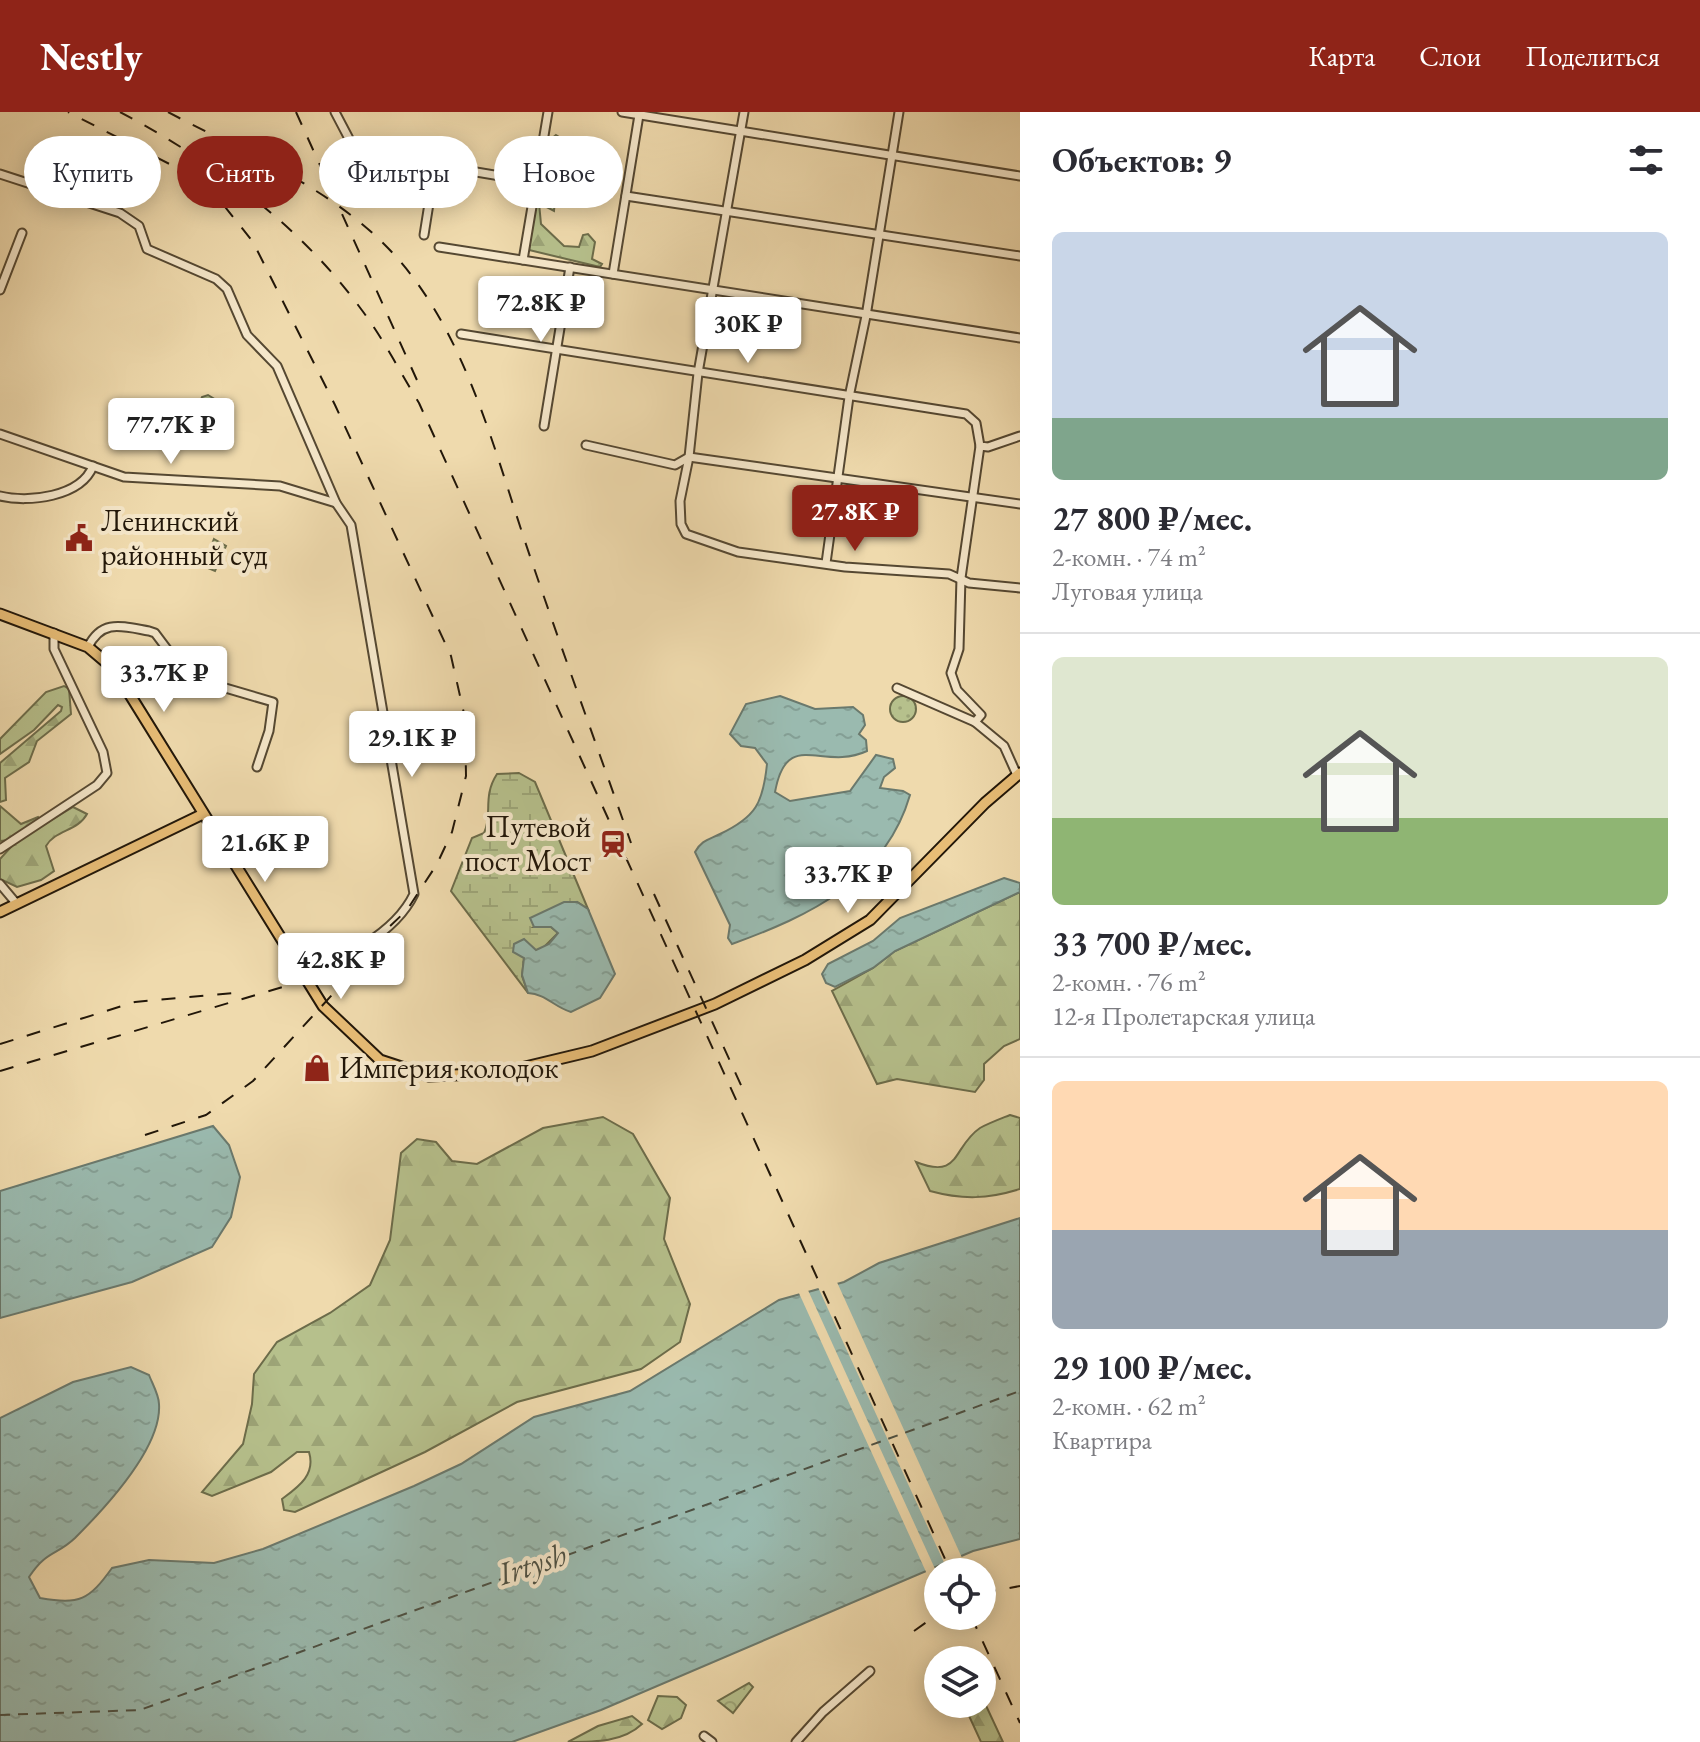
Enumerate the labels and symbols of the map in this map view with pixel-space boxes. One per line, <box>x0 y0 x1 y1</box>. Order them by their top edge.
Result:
pin: 72.8K ₽ <box>467 276 615 344</box>
pin: 30K ₽ <box>692 297 804 365</box>
pin: 77.7K ₽ <box>97 398 245 466</box>
pin: 27.8K ₽ <box>781 485 929 553</box>
place label: Ленинский районный суд <box>101 501 268 574</box>
public building icon: Ленинский районный суд <box>64 523 94 553</box>
pin: 33.7K ₽ <box>90 646 238 714</box>
pin: 29.1K ₽ <box>338 711 486 779</box>
place label: Путевой пост Мост <box>465 807 591 880</box>
pin: 21.6K ₽ <box>191 816 339 884</box>
station icon: Путевой пост Мост <box>598 829 628 859</box>
pin: 33.7K ₽ <box>774 847 922 915</box>
pin: 42.8K ₽ <box>267 933 415 1001</box>
place label: Империя колодок <box>339 1048 559 1087</box>
shop icon: Империя колодок <box>302 1053 332 1083</box>
water label: Irtysh <box>491 1533 572 1595</box>

